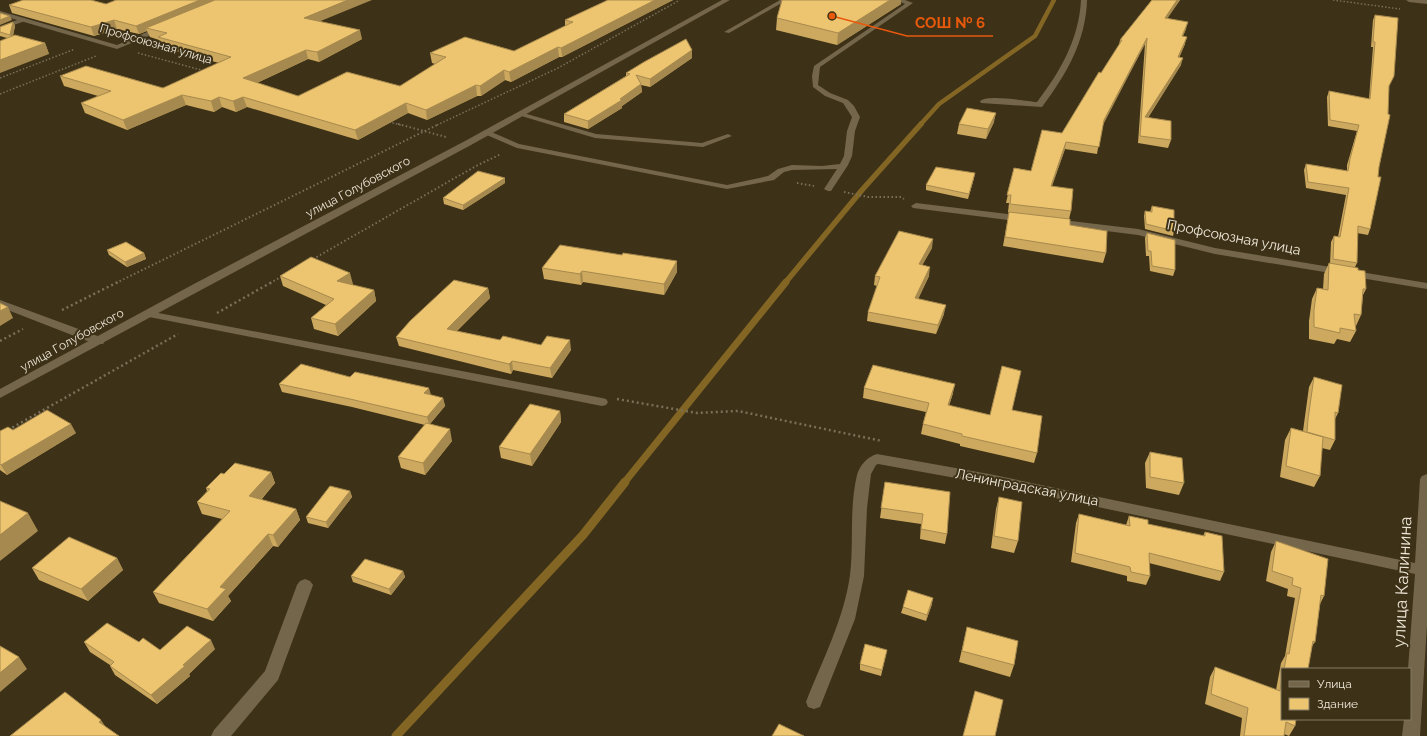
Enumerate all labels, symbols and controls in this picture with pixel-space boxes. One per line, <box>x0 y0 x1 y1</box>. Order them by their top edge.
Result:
callout: СОШ № 6 <box>907 9 993 36</box>
text: СОШ № 6 <box>915 14 985 32</box>
street label: Профсоюзная улица <box>98 21 214 67</box>
street label: улица Голубовского <box>303 154 413 220</box>
street label: Профсоюзная улица <box>1166 216 1302 258</box>
street label: улица Голубовского <box>18 306 126 374</box>
street label: Ленинградская улица <box>954 465 1100 509</box>
street label: улица Калинина <box>1389 516 1415 648</box>
legend <box>1281 668 1411 720</box>
text: Улица <box>1317 677 1352 691</box>
text: Здание <box>1317 697 1358 711</box>

